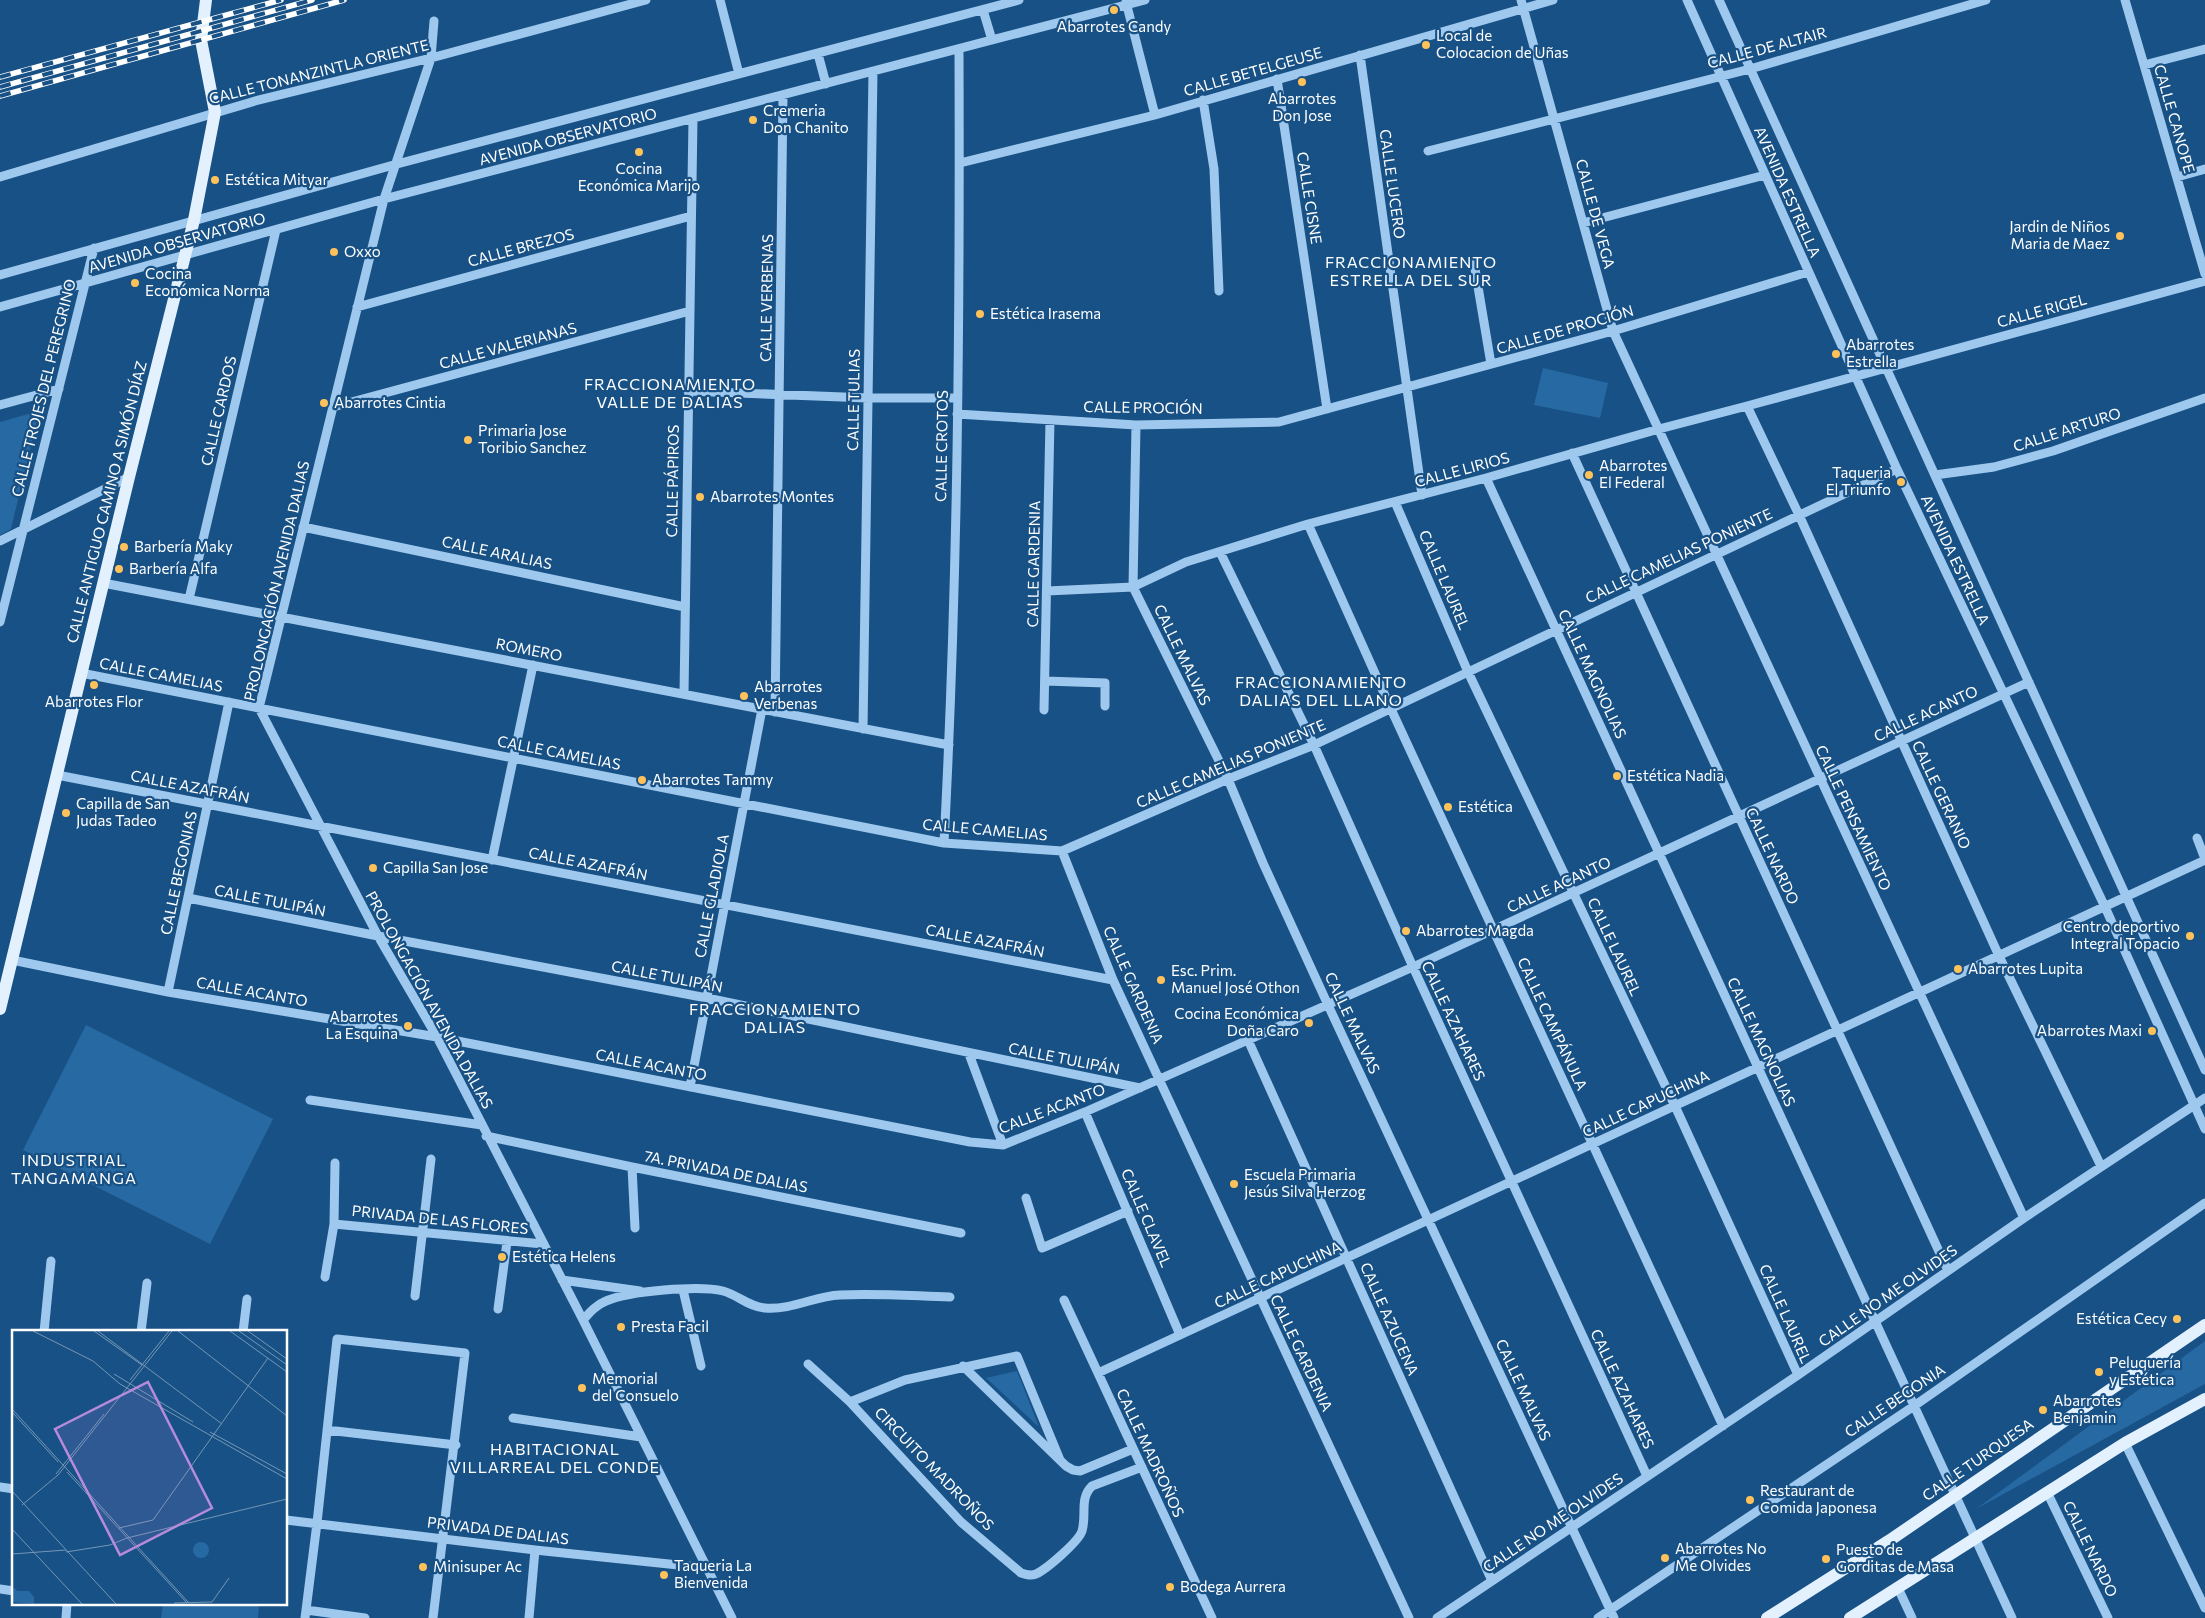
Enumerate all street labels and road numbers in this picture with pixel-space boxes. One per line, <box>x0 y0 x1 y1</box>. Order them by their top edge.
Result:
street label: CALLE DE ALTAIR <box>1705 22 1828 72</box>
street label: CALLE TONANZINTLA ORIENTE <box>207 35 431 107</box>
street label: CALLE BETELGEUSE <box>1181 43 1324 99</box>
street label: CALLE CANOPE <box>2151 62 2199 175</box>
street label: AVENIDA OBSERVATORIO <box>477 104 659 168</box>
street label: AVENIDA ESTRELLA <box>1751 123 1825 260</box>
street label: CALLE LUCERO <box>1376 128 1410 240</box>
street label: CALLE CISNE <box>1294 150 1326 245</box>
street label: CALLE DE VEGA <box>1573 157 1619 271</box>
street label: AVENIDA OBSERVATORIO <box>86 208 267 276</box>
street label: CALLE BREZOS <box>466 224 576 270</box>
street label: CALLE VERBENAS <box>756 234 776 362</box>
street label: CALLE TROJES DEL PEREGRINO <box>7 277 79 498</box>
street label: CALLE RIGEL <box>1995 289 2089 331</box>
street label: CALLE DE PROCIÓN <box>1494 300 1635 357</box>
street label: CALLE VALERIANAS <box>437 318 579 372</box>
street label: CALLE TULIAS <box>843 349 863 451</box>
street label: CALLE CARDOS <box>197 354 239 468</box>
street label: CALLE ANTIGUO CAMINO A SIMÓN DÍAZ <box>61 359 150 645</box>
street label: CALLE CROTOS <box>931 390 951 502</box>
street label: CALLE PROCIÓN <box>1083 396 1203 417</box>
street label: CALLE ARTURO <box>2010 403 2123 455</box>
street label: CALLE PÁPIROS <box>661 424 682 538</box>
street label: CALLE LIRIOS <box>1412 448 1511 490</box>
street label: PROLONGACIÓN AVENIDA DALIAS <box>239 459 312 703</box>
street label: AVENIDA ESTRELLA <box>1918 492 1994 627</box>
street label: CALLE GARDENIA <box>1023 500 1043 628</box>
street label: CALLE CAMELIAS PONIENTE <box>1582 504 1775 606</box>
street label: CALLE LAUREL <box>1416 527 1474 633</box>
street label: CALLE ARALIAS <box>440 532 554 573</box>
street label: CALLE MALVAS <box>1151 601 1215 708</box>
street label: CALLE MAGNOLIAS <box>1555 606 1631 741</box>
street label: ROMERO <box>495 634 564 664</box>
street label: CALLE CAMELIAS <box>98 653 225 695</box>
street label: CALLE ACANTO <box>1871 681 1981 745</box>
street label: CALLE CAMELIAS PONIENTE <box>1133 715 1328 811</box>
street label: CALLE CAMELIAS <box>496 731 623 773</box>
street label: CALLE GERANIO <box>1909 737 1975 852</box>
street label: CALLE PENSAMIENTO <box>1812 742 1896 893</box>
street label: CALLE AZAFRÁN <box>129 765 251 806</box>
street label: CALLE NARDO <box>1743 804 1803 907</box>
street label: CALLE BEGONIAS <box>156 809 200 936</box>
street label: CALLE CAMELIAS <box>922 815 1049 843</box>
street label: CALLE GLADIOLA <box>690 832 732 959</box>
street label: CALLE AZAFRÁN <box>527 842 649 883</box>
street label: CALLE ACANTO <box>1504 852 1614 916</box>
street label: CALLE TULIPÁN <box>213 879 328 920</box>
street label: PROLONGACIÓN AVENIDA DALIAS <box>362 887 498 1112</box>
street label: CALLE LAUREL <box>1584 894 1646 999</box>
street label: CALLE AZAFRÁN <box>924 919 1046 960</box>
street label: CALLE GARDENIA <box>1100 923 1168 1046</box>
street label: CALLE CAMPÁNULA <box>1514 954 1593 1093</box>
street label: CALLE TULIPÁN <box>610 955 725 996</box>
street label: CALLE AZAHARES <box>1418 958 1490 1083</box>
street label: CALLE MALVAS <box>1321 969 1384 1076</box>
street label: CALLE ACANTO <box>195 972 309 1010</box>
street label: CALLE MAGNOLIAS <box>1724 974 1800 1109</box>
street label: CALLE TULIPÁN <box>1007 1037 1122 1078</box>
street label: CALLE ACANTO <box>594 1044 708 1084</box>
street label: CALLE CAPUCHINA <box>1579 1066 1712 1140</box>
street label: CALLE ACANTO <box>996 1079 1108 1137</box>
street label: 7A. PRIVADA DE DALIAS <box>643 1146 810 1196</box>
street label: CALLE CLAVEL <box>1118 1166 1176 1270</box>
street label: PRIVADA DE LAS FLORES <box>351 1201 529 1237</box>
street label: CALLE CAPUCHINA <box>1211 1237 1344 1311</box>
street label: CALLE NO ME OLVIDES <box>1815 1240 1960 1350</box>
street label: CALLE AZUCENA <box>1357 1259 1423 1378</box>
street label: CALLE LAUREL <box>1756 1261 1816 1366</box>
street label: CALLE GARDENIA <box>1267 1291 1337 1414</box>
street label: CALLE AZAHARES <box>1587 1326 1659 1451</box>
street label: CALLE MALVAS <box>1492 1336 1555 1443</box>
street label: CALLE BEGONIA <box>1841 1360 1948 1440</box>
street label: CALLE MADROÑOS <box>1113 1385 1189 1520</box>
street label: CIRCUITO MADROÑOS <box>871 1403 998 1534</box>
street label: CALLE TURQUESA <box>1919 1414 2036 1504</box>
street label: CALLE NO ME OLVIDES <box>1479 1468 1626 1576</box>
street label: CALLE NARDO <box>2060 1498 2122 1600</box>
street label: PRIVADA DE DALIAS <box>426 1512 570 1548</box>

